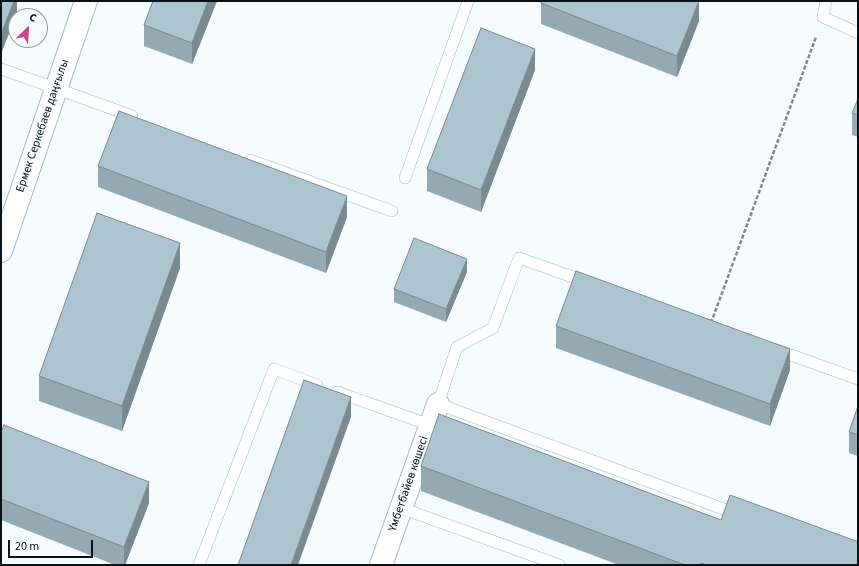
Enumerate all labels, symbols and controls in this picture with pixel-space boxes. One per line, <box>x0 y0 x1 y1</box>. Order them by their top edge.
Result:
north arrow <box>8 8 48 48</box>
text: С <box>27 9 39 26</box>
street label: Ермек Серкебаев даңғылы <box>13 57 73 195</box>
street label: Үмбетбайев көшесі <box>386 434 432 534</box>
scale bar <box>10 532 95 558</box>
text: 20 m <box>15 538 39 555</box>

